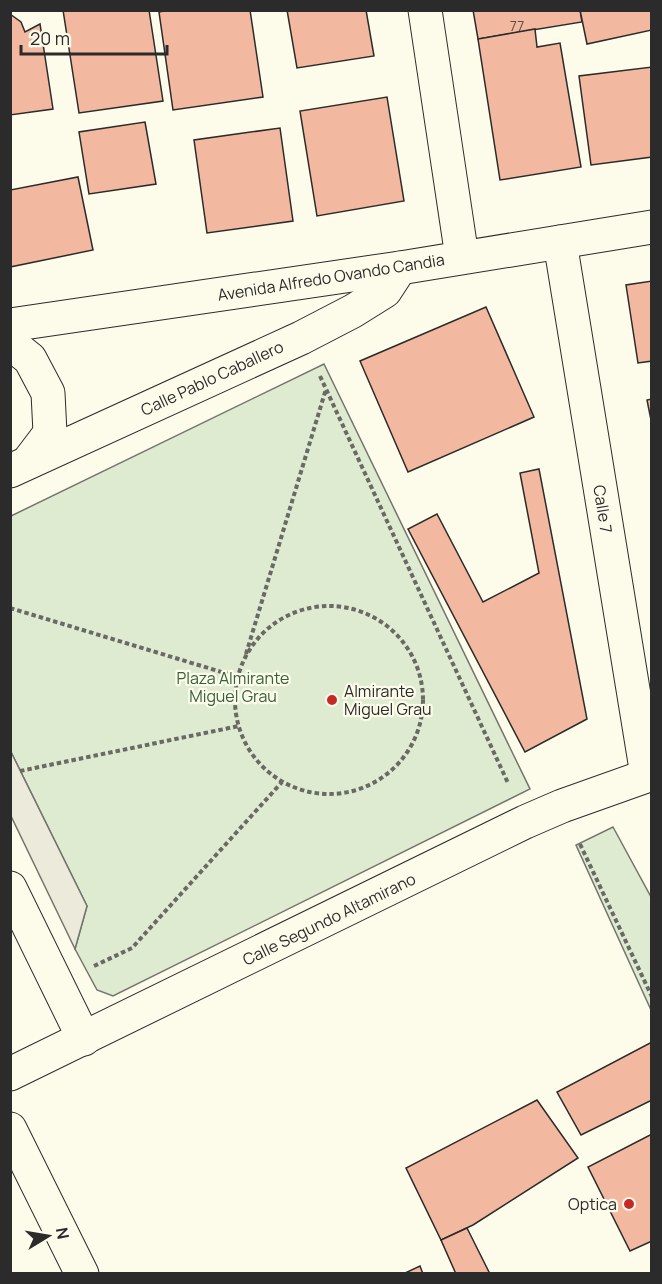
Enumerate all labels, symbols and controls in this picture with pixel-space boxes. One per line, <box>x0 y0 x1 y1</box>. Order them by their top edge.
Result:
house number: 77 <box>510 16 524 35</box>
scale bar <box>21 18 166 56</box>
text: 20 m <box>30 26 70 50</box>
street label: Avenida Alfredo Ovando Candia <box>216 248 446 306</box>
street label: Calle Pablo Caballero <box>137 335 287 421</box>
street label: Calle 7 <box>588 483 618 535</box>
park label: Plaza Almirante Miguel Grau <box>177 667 289 707</box>
place label: Almirante Miguel Grau <box>344 680 432 720</box>
marker: Almirante Miguel Grau <box>325 693 339 707</box>
street label: Calle Segundo Altamirano <box>239 867 419 971</box>
place label: Optica <box>568 1193 617 1215</box>
marker: Optica <box>622 1197 636 1211</box>
north arrow <box>18 1206 78 1266</box>
text: N <box>51 1225 75 1241</box>

